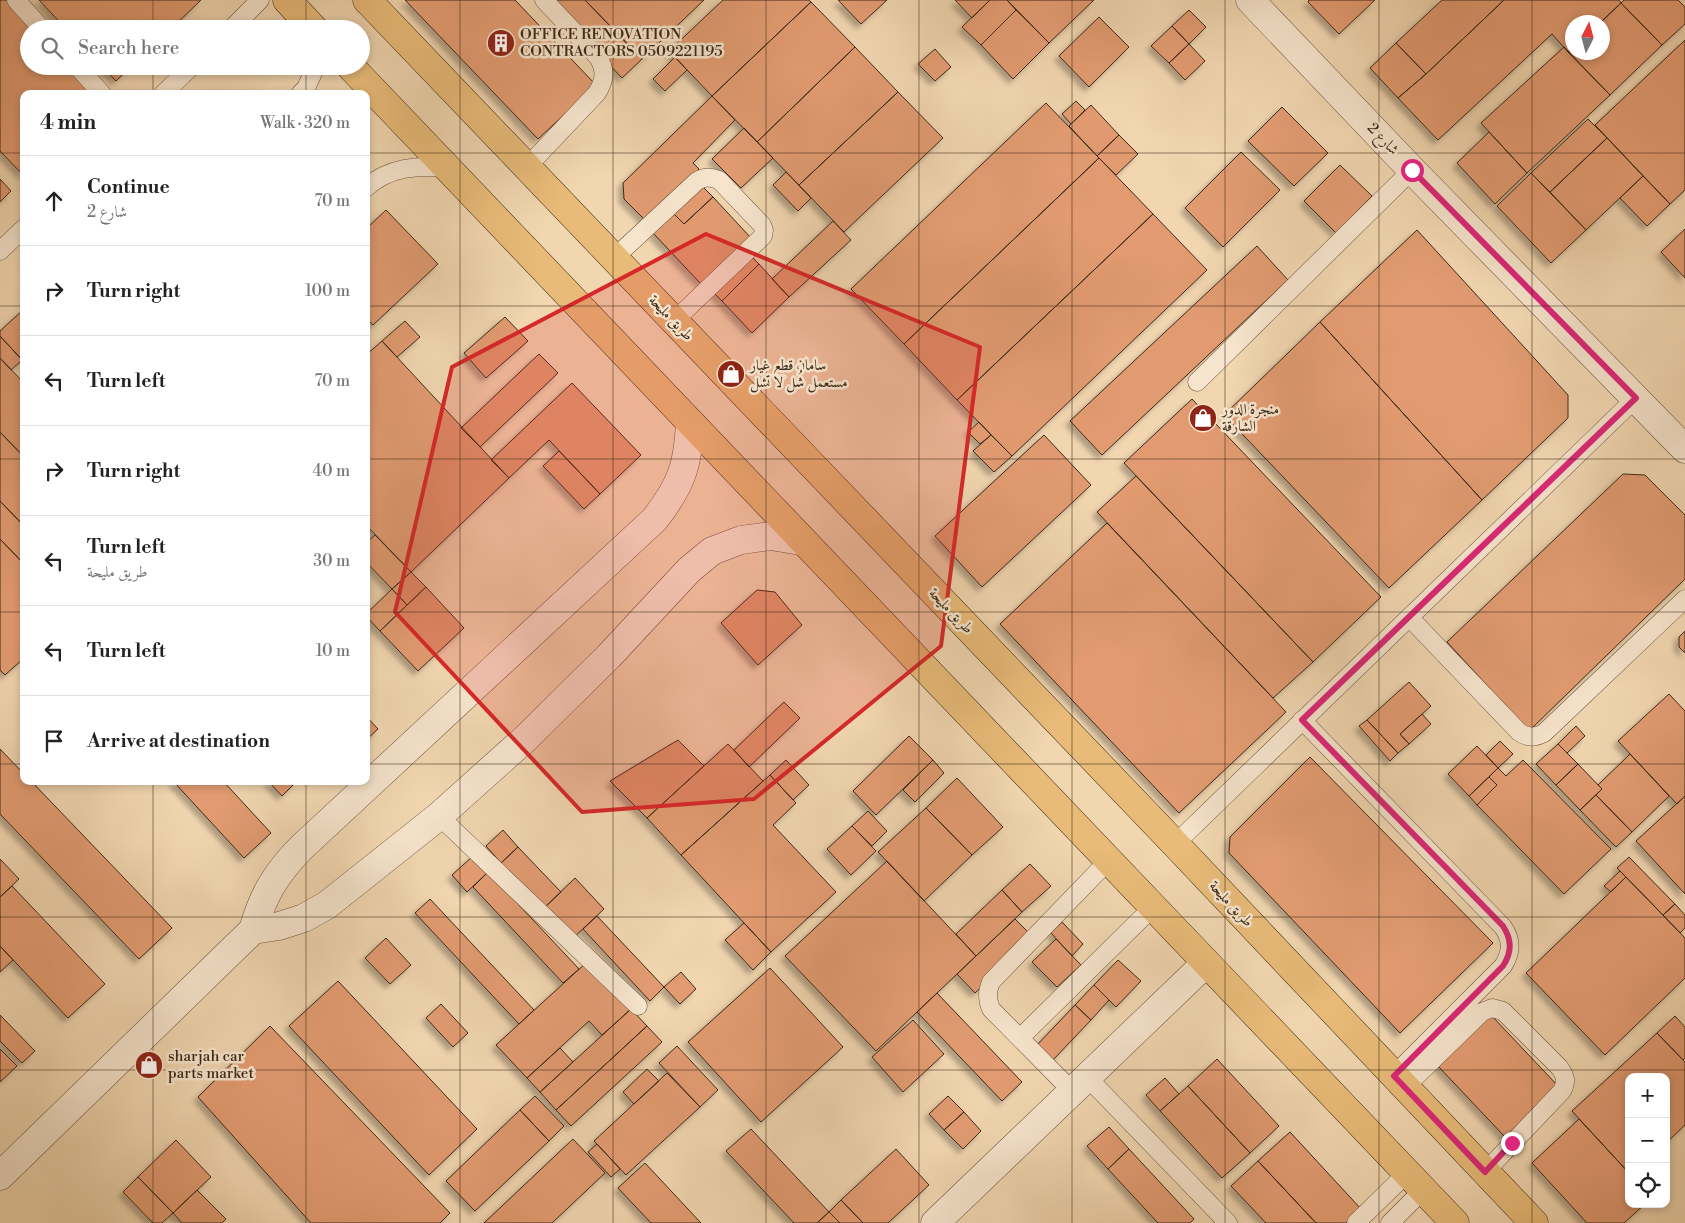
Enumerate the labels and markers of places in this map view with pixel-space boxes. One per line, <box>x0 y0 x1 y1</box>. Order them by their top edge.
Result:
place label: OFFICE RENOVATION CONTRACTORS 0509221195 <box>520 25 723 61</box>
building icon: OFFICE RENOVATION CONTRACTORS 0509221195 <box>486 28 516 58</box>
place label: سامان قطع غيار مستعمل شُل لا تشل <box>748 356 848 393</box>
shop icon: سامان قطع غيار مستعمل شُل لا تشل <box>716 359 746 389</box>
place label: منجرة الدور الشارقة <box>1220 400 1279 436</box>
shop icon: منجرة الدور الشارقة <box>1188 403 1218 433</box>
place label: sharjah car parts market <box>168 1047 254 1083</box>
shop icon: sharjah car parts market <box>134 1050 164 1080</box>

